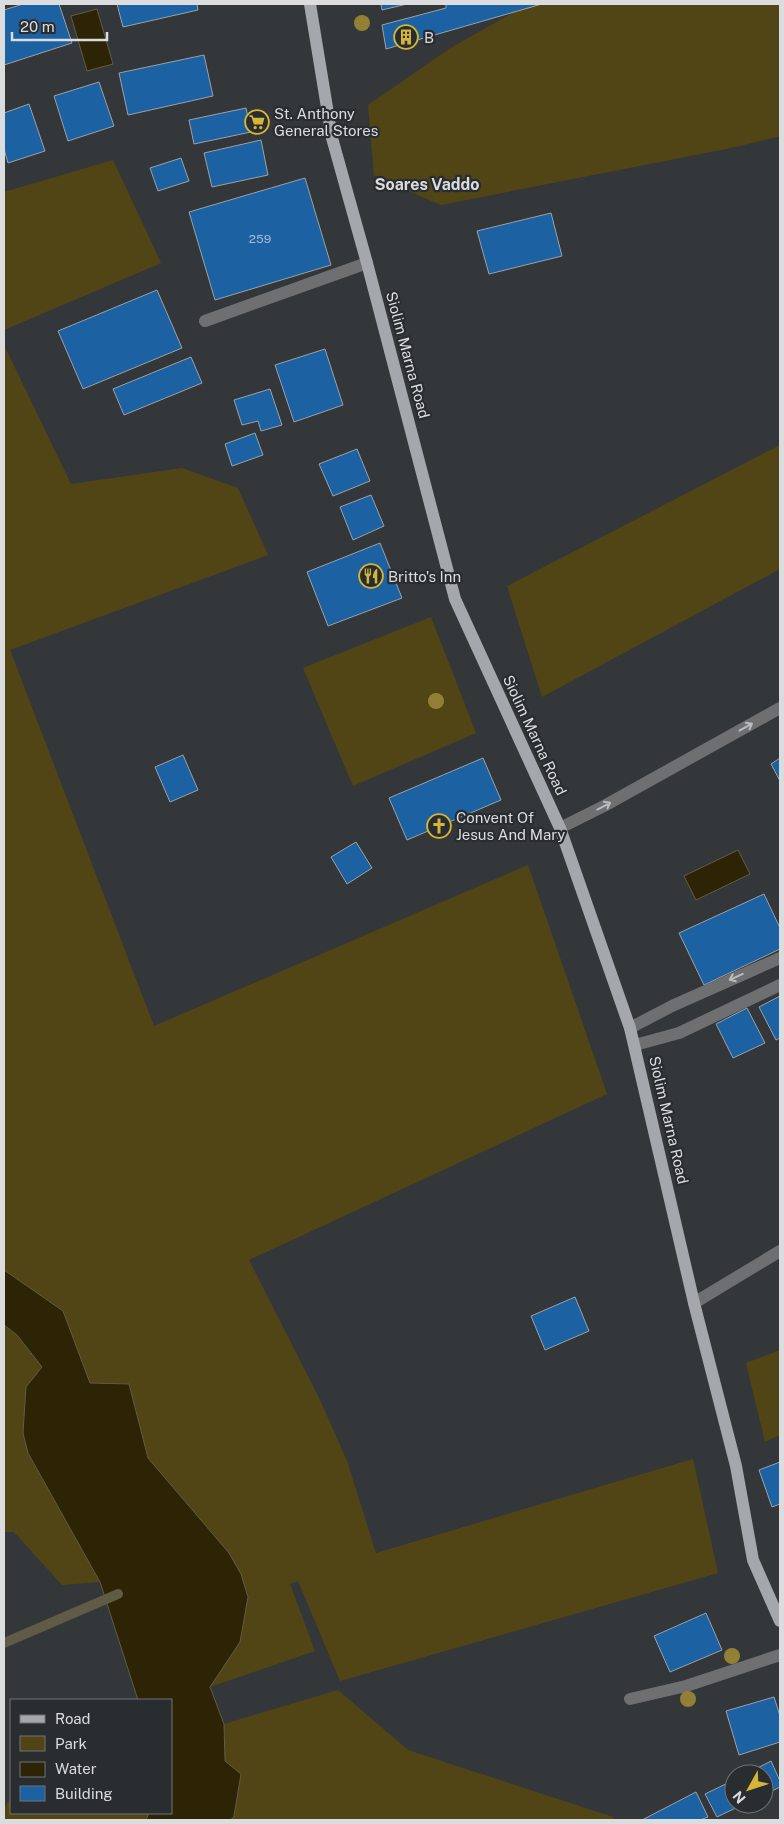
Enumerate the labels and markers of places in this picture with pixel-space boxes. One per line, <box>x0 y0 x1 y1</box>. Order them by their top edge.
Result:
building icon: B <box>393 24 419 50</box>
place label: B <box>424 29 434 46</box>
place label: St. Anthony General Stores <box>274 105 378 139</box>
supermarket icon: St. Anthony General Stores <box>244 109 270 135</box>
restaurant icon: Britto's Inn <box>358 563 384 589</box>
place label: Britto's Inn <box>388 568 461 585</box>
place label: Convent Of Jesus And Mary <box>456 809 565 843</box>
church icon: Convent Of Jesus And Mary <box>426 813 452 839</box>

